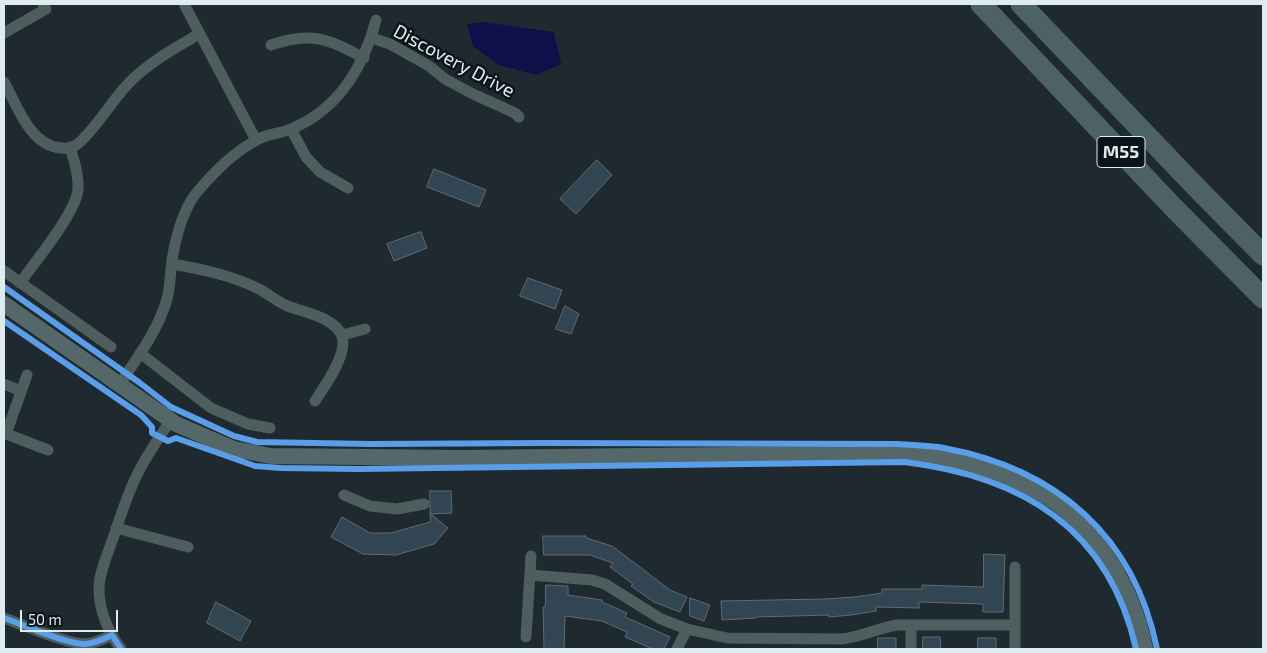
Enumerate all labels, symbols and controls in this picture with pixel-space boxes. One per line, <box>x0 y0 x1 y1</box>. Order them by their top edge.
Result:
street label: Discovery Drive <box>390 19 518 103</box>
road number: M55 <box>1097 136 1145 168</box>
scale bar <box>22 600 120 632</box>
text: 50 m <box>28 610 62 628</box>

